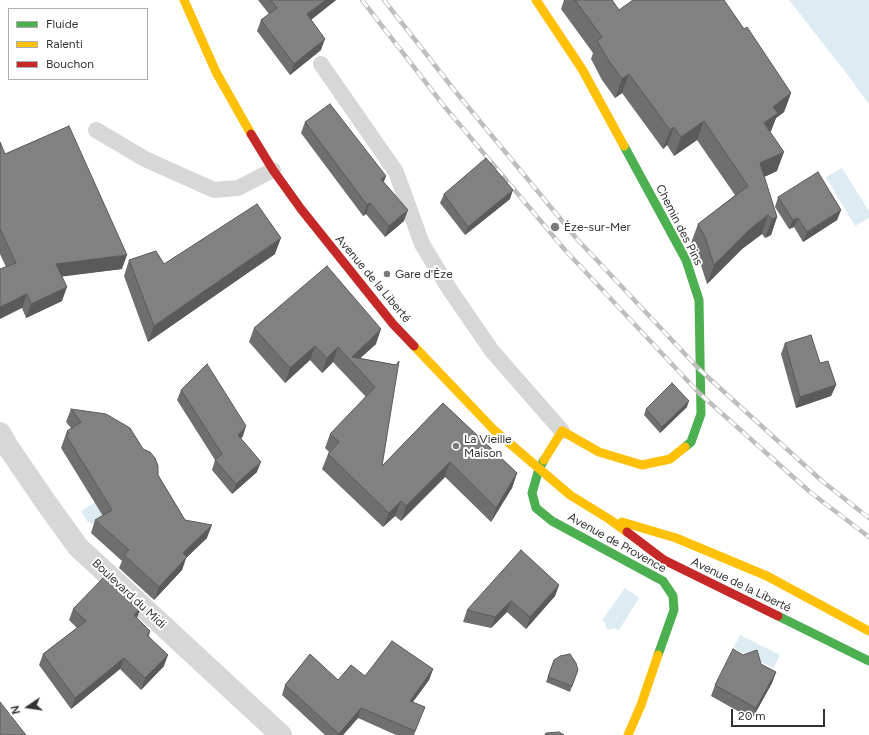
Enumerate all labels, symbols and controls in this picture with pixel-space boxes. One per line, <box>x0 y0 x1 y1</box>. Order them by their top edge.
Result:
legend <box>8 8 148 80</box>
text: Fluide <box>46 17 78 31</box>
text: Ralenti <box>46 37 83 51</box>
text: Bouchon <box>46 57 94 71</box>
street label: Chemin des Pins <box>652 182 706 268</box>
place label: Èze-sur-Mer <box>564 220 631 234</box>
marker: Èze-sur-Mer <box>549 221 561 233</box>
street label: Avenue de la Liberté <box>332 232 414 326</box>
place label: Gare d'Èze <box>395 267 453 281</box>
marker: Gare d'Èze <box>382 269 392 279</box>
place label: La Vieille Maison <box>464 432 512 460</box>
marker: La Vieille Maison <box>451 441 461 451</box>
street label: Avenue de Provence <box>565 510 669 576</box>
street label: Avenue de la Liberté <box>689 555 793 615</box>
street label: Boulevard du Midi <box>89 556 169 632</box>
north arrow <box>8 687 48 727</box>
scale bar <box>733 701 827 727</box>
text: N <box>9 704 23 715</box>
text: 20 m <box>738 709 766 723</box>

